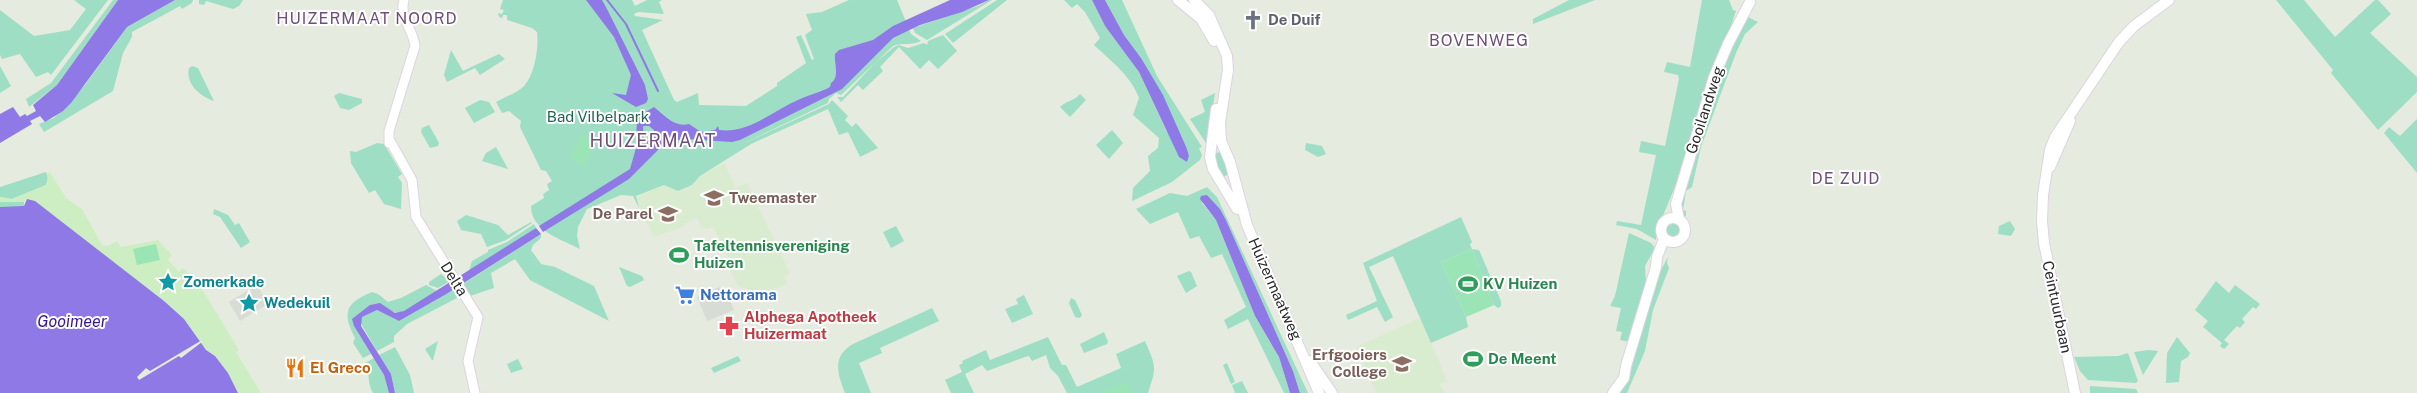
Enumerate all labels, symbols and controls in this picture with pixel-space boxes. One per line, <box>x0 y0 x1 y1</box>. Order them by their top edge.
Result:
district label: HUIZERMAAT NOORD <box>276 9 458 28</box>
church icon: De Duif <box>1242 9 1264 31</box>
place label: De Duif <box>1268 11 1321 28</box>
district label: BOVENWEG <box>1429 31 1529 50</box>
street label: Gooilandweg <box>1682 64 1727 156</box>
park label: Bad Vilbelpark <box>547 108 649 125</box>
district label: HUIZERMAAT <box>589 130 717 151</box>
district label: DE ZUID <box>1812 169 1880 188</box>
school or university icon: Tweemaster <box>703 187 725 209</box>
place label: Tweemaster <box>729 189 817 206</box>
school or university icon: De Parel <box>657 203 679 225</box>
place label: De Parel <box>592 205 653 222</box>
street label: Huizermaatweg <box>1245 235 1306 342</box>
place label: Tafeltennisvereniging Huizen <box>694 237 850 271</box>
sports icon: Tafeltennisvereniging Huizen <box>668 244 690 266</box>
street label: Delta <box>437 259 471 299</box>
street label: Ceintuurbaan <box>2039 259 2076 355</box>
place icon: Zomerkade <box>157 271 179 293</box>
place label: Zomerkade <box>183 273 265 290</box>
sports icon: KV Huizen <box>1457 273 1479 295</box>
place label: KV Huizen <box>1483 275 1558 292</box>
supermarket icon: Nettorama <box>674 284 696 306</box>
place label: Nettorama <box>700 286 777 303</box>
place icon: Wedekuil <box>238 292 260 314</box>
place label: Wedekuil <box>264 294 331 311</box>
place label: Alphega Apotheek Huizermaat <box>744 308 877 342</box>
water label: Gooimeer <box>37 312 108 331</box>
pharmacy icon: Alphega Apotheek Huizermaat <box>718 315 740 337</box>
place label: Erfgooiers College <box>1312 346 1387 380</box>
sports icon: De Meent <box>1462 348 1484 370</box>
place label: De Meent <box>1488 350 1557 367</box>
school or university icon: Erfgooiers College <box>1391 353 1413 375</box>
restaurant icon: El Greco <box>284 357 306 379</box>
place label: El Greco <box>310 359 371 376</box>

